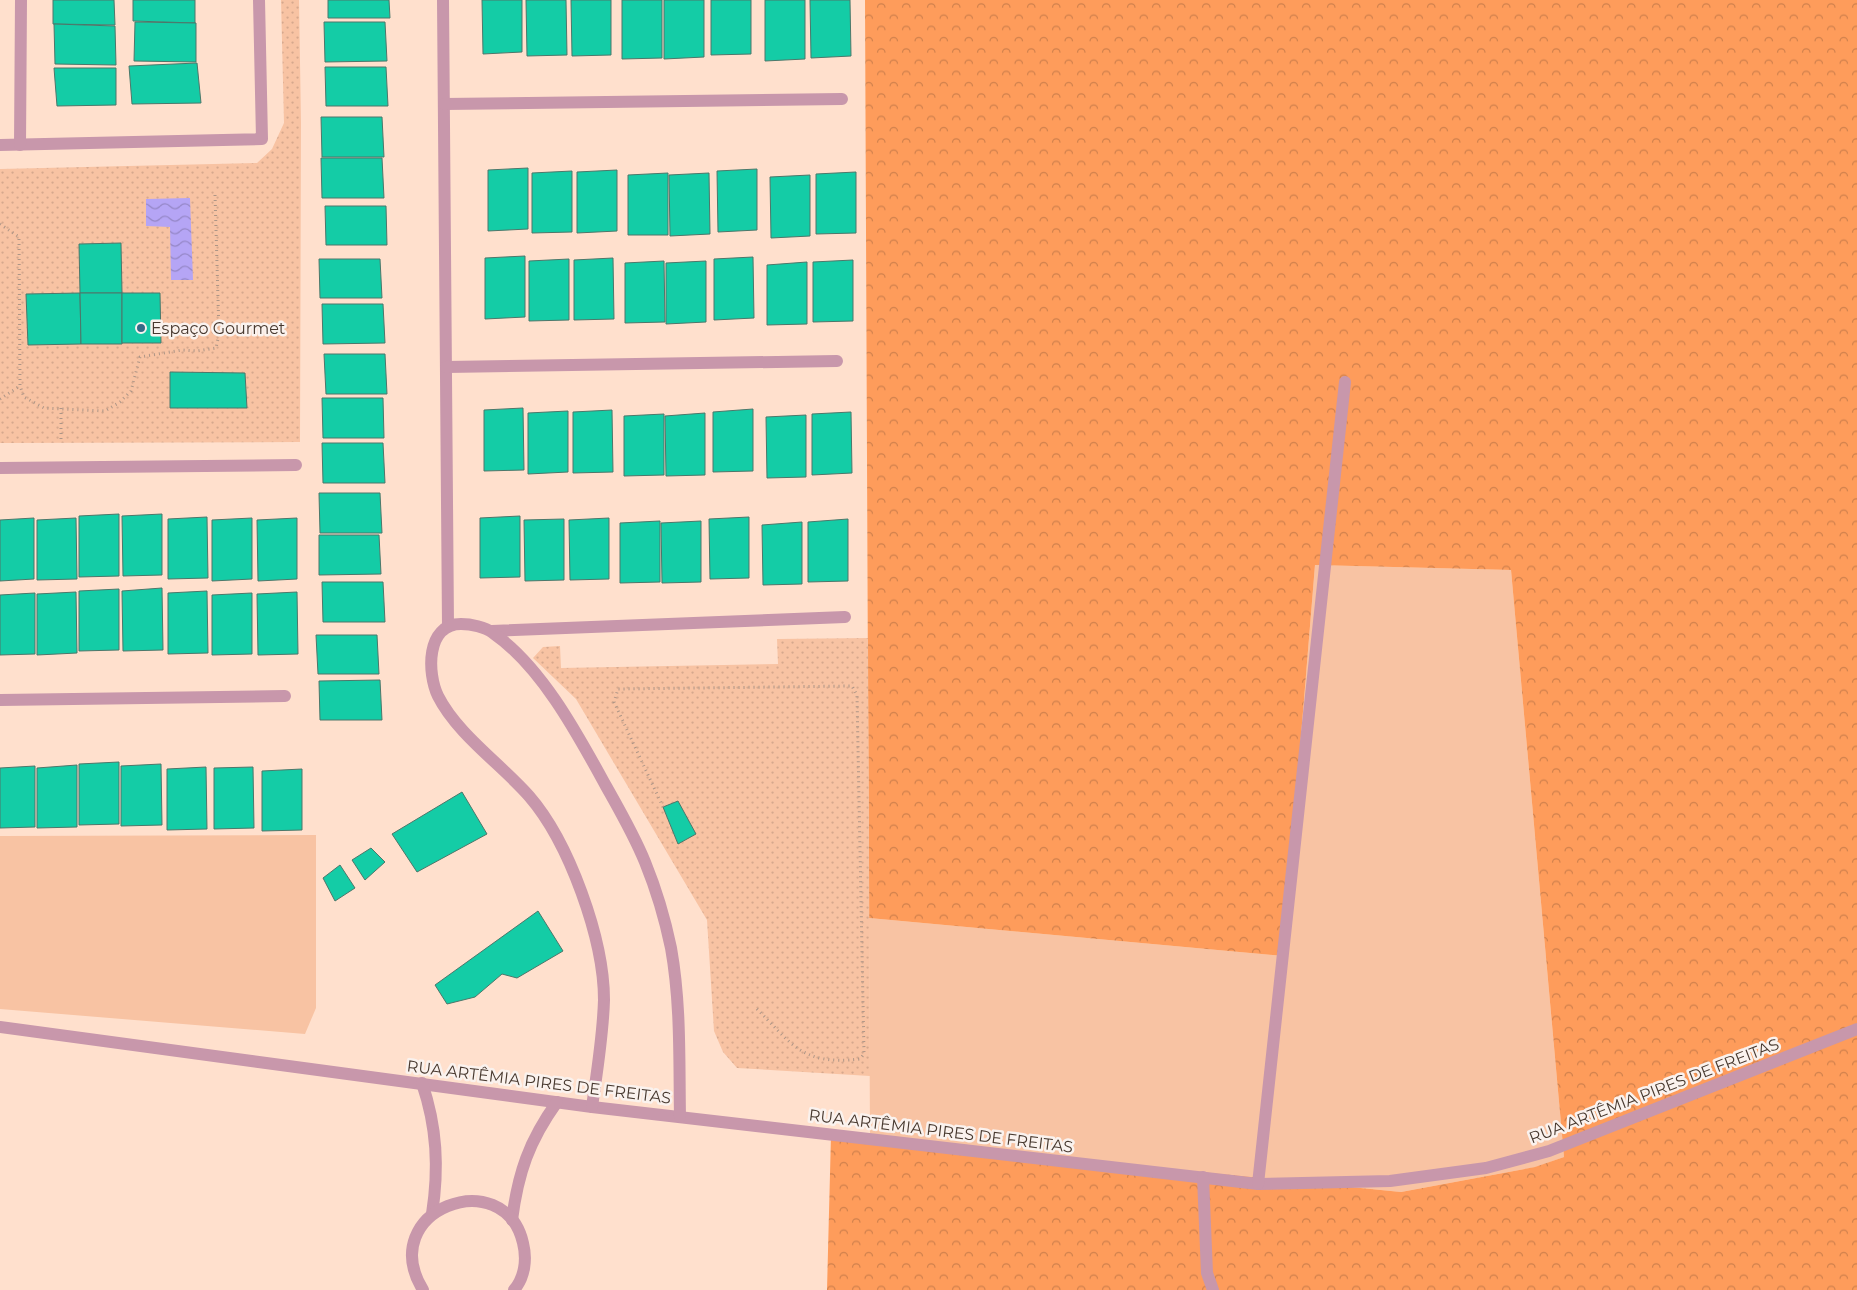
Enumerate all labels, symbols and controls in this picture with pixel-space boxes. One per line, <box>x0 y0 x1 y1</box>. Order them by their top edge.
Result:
place label: Espaço Gourmet <box>151 319 286 338</box>
marker: Espaço Gourmet <box>135 322 147 334</box>
street label: RUA ARTÊMIA PIRES DE FREITAS <box>1526 1034 1782 1148</box>
street label: RUA ARTÊMIA PIRES DE FREITAS <box>406 1056 672 1108</box>
street label: RUA ARTÊMIA PIRES DE FREITAS <box>808 1105 1074 1157</box>

